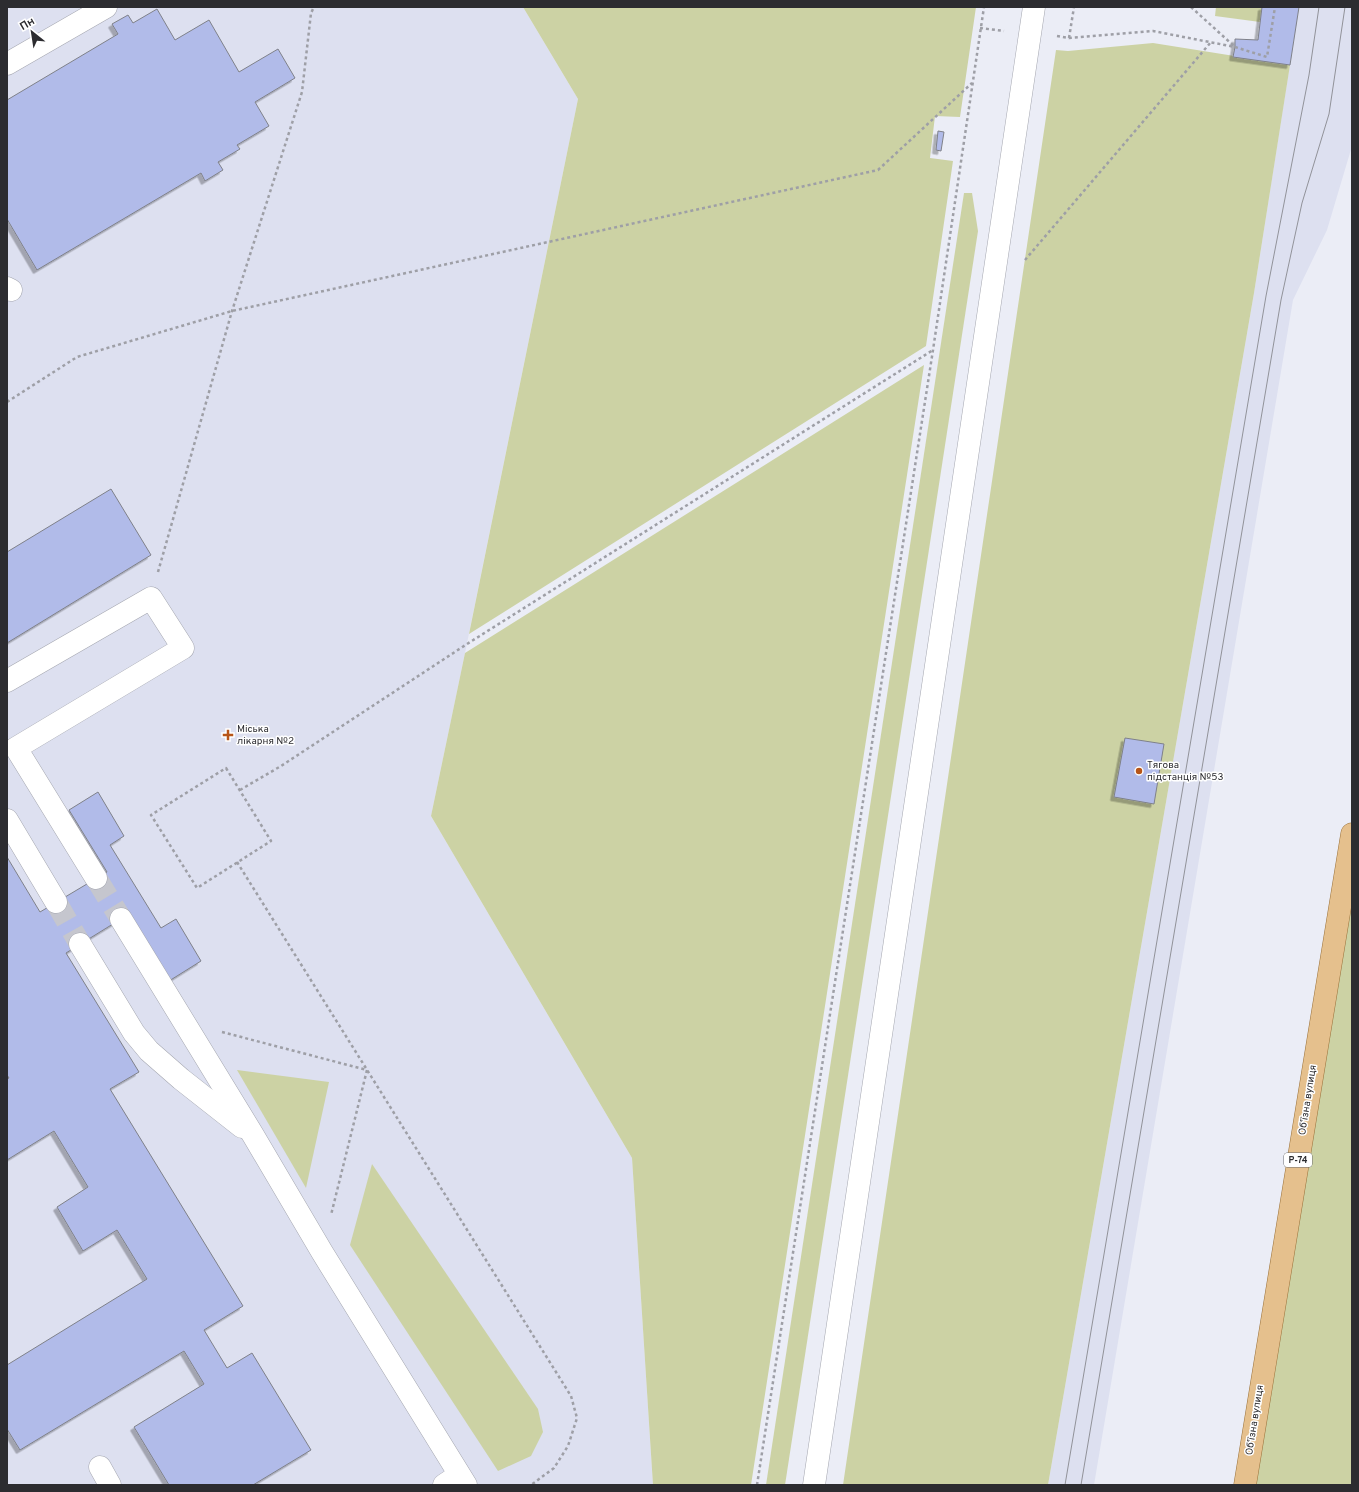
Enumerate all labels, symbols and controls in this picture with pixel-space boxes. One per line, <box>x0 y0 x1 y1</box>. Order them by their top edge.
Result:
north arrow <box>12 12 52 52</box>
text: Пн <box>18 14 37 34</box>
place label: Міська лікарня №2 <box>237 723 294 748</box>
marker: Міська лікарня №2 <box>222 729 234 741</box>
place label: Тягова підстанція №53 <box>1147 759 1223 784</box>
marker: Тягова підстанція №53 <box>1134 766 1144 776</box>
street label: Обʼїзна вулиця <box>1296 1064 1320 1136</box>
road number: Р-74 <box>1284 1153 1312 1167</box>
street label: Обʼїзна вулиця <box>1243 1384 1267 1456</box>

